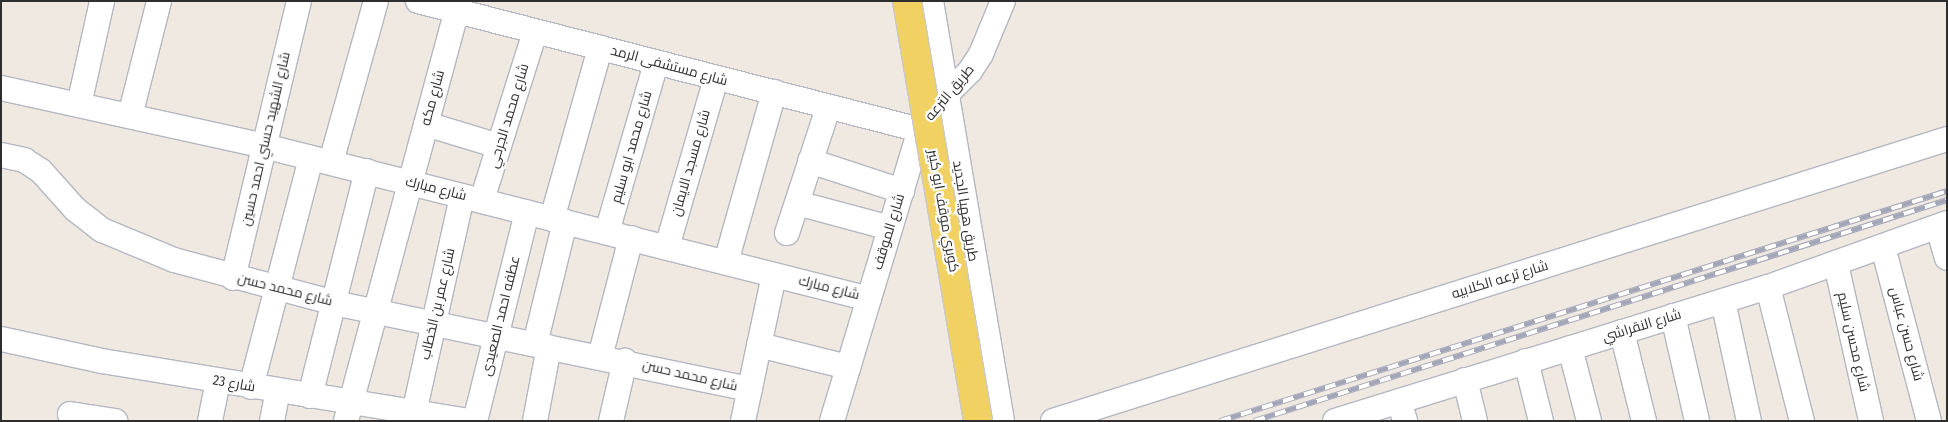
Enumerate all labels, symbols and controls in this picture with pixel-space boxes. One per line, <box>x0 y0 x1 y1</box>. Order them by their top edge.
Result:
street label: شارع مستشفى الرمد <box>609 42 729 90</box>
street label: شارع الشهيد حسني احمد حسين <box>238 50 294 228</box>
street label: شارع محمد الجرحي <box>485 62 533 170</box>
street label: طريق الترعه <box>922 62 978 124</box>
street label: شارع مكه <box>418 68 448 128</box>
street label: شارع محمد ابو سليم <box>608 89 656 205</box>
street label: شارع مسجد الايمان <box>668 108 714 218</box>
street label: كوبري موقف ابو كبير <box>924 148 962 274</box>
street label: طريق ههيا الجديد <box>949 159 981 263</box>
street label: شارع مبارك <box>404 173 468 205</box>
street label: شارع الموقف <box>869 192 909 272</box>
street label: شارع عمر بن الخطاب <box>417 246 459 362</box>
street label: عطفه احمد الصعيدى <box>478 254 524 378</box>
street label: شارع ترعه الكلابيه <box>1450 257 1550 303</box>
street label: شارع محمد حسن <box>236 270 334 310</box>
street label: شارع مبارك <box>797 272 861 304</box>
street label: شارع حسن عباس <box>1885 285 1927 383</box>
street label: شارع محسن سليم <box>1833 290 1873 394</box>
street label: شارع النقراشي <box>1601 306 1683 346</box>
street label: شارع محمد حسن <box>641 357 739 395</box>
street label: شارع 23 <box>211 372 257 396</box>

